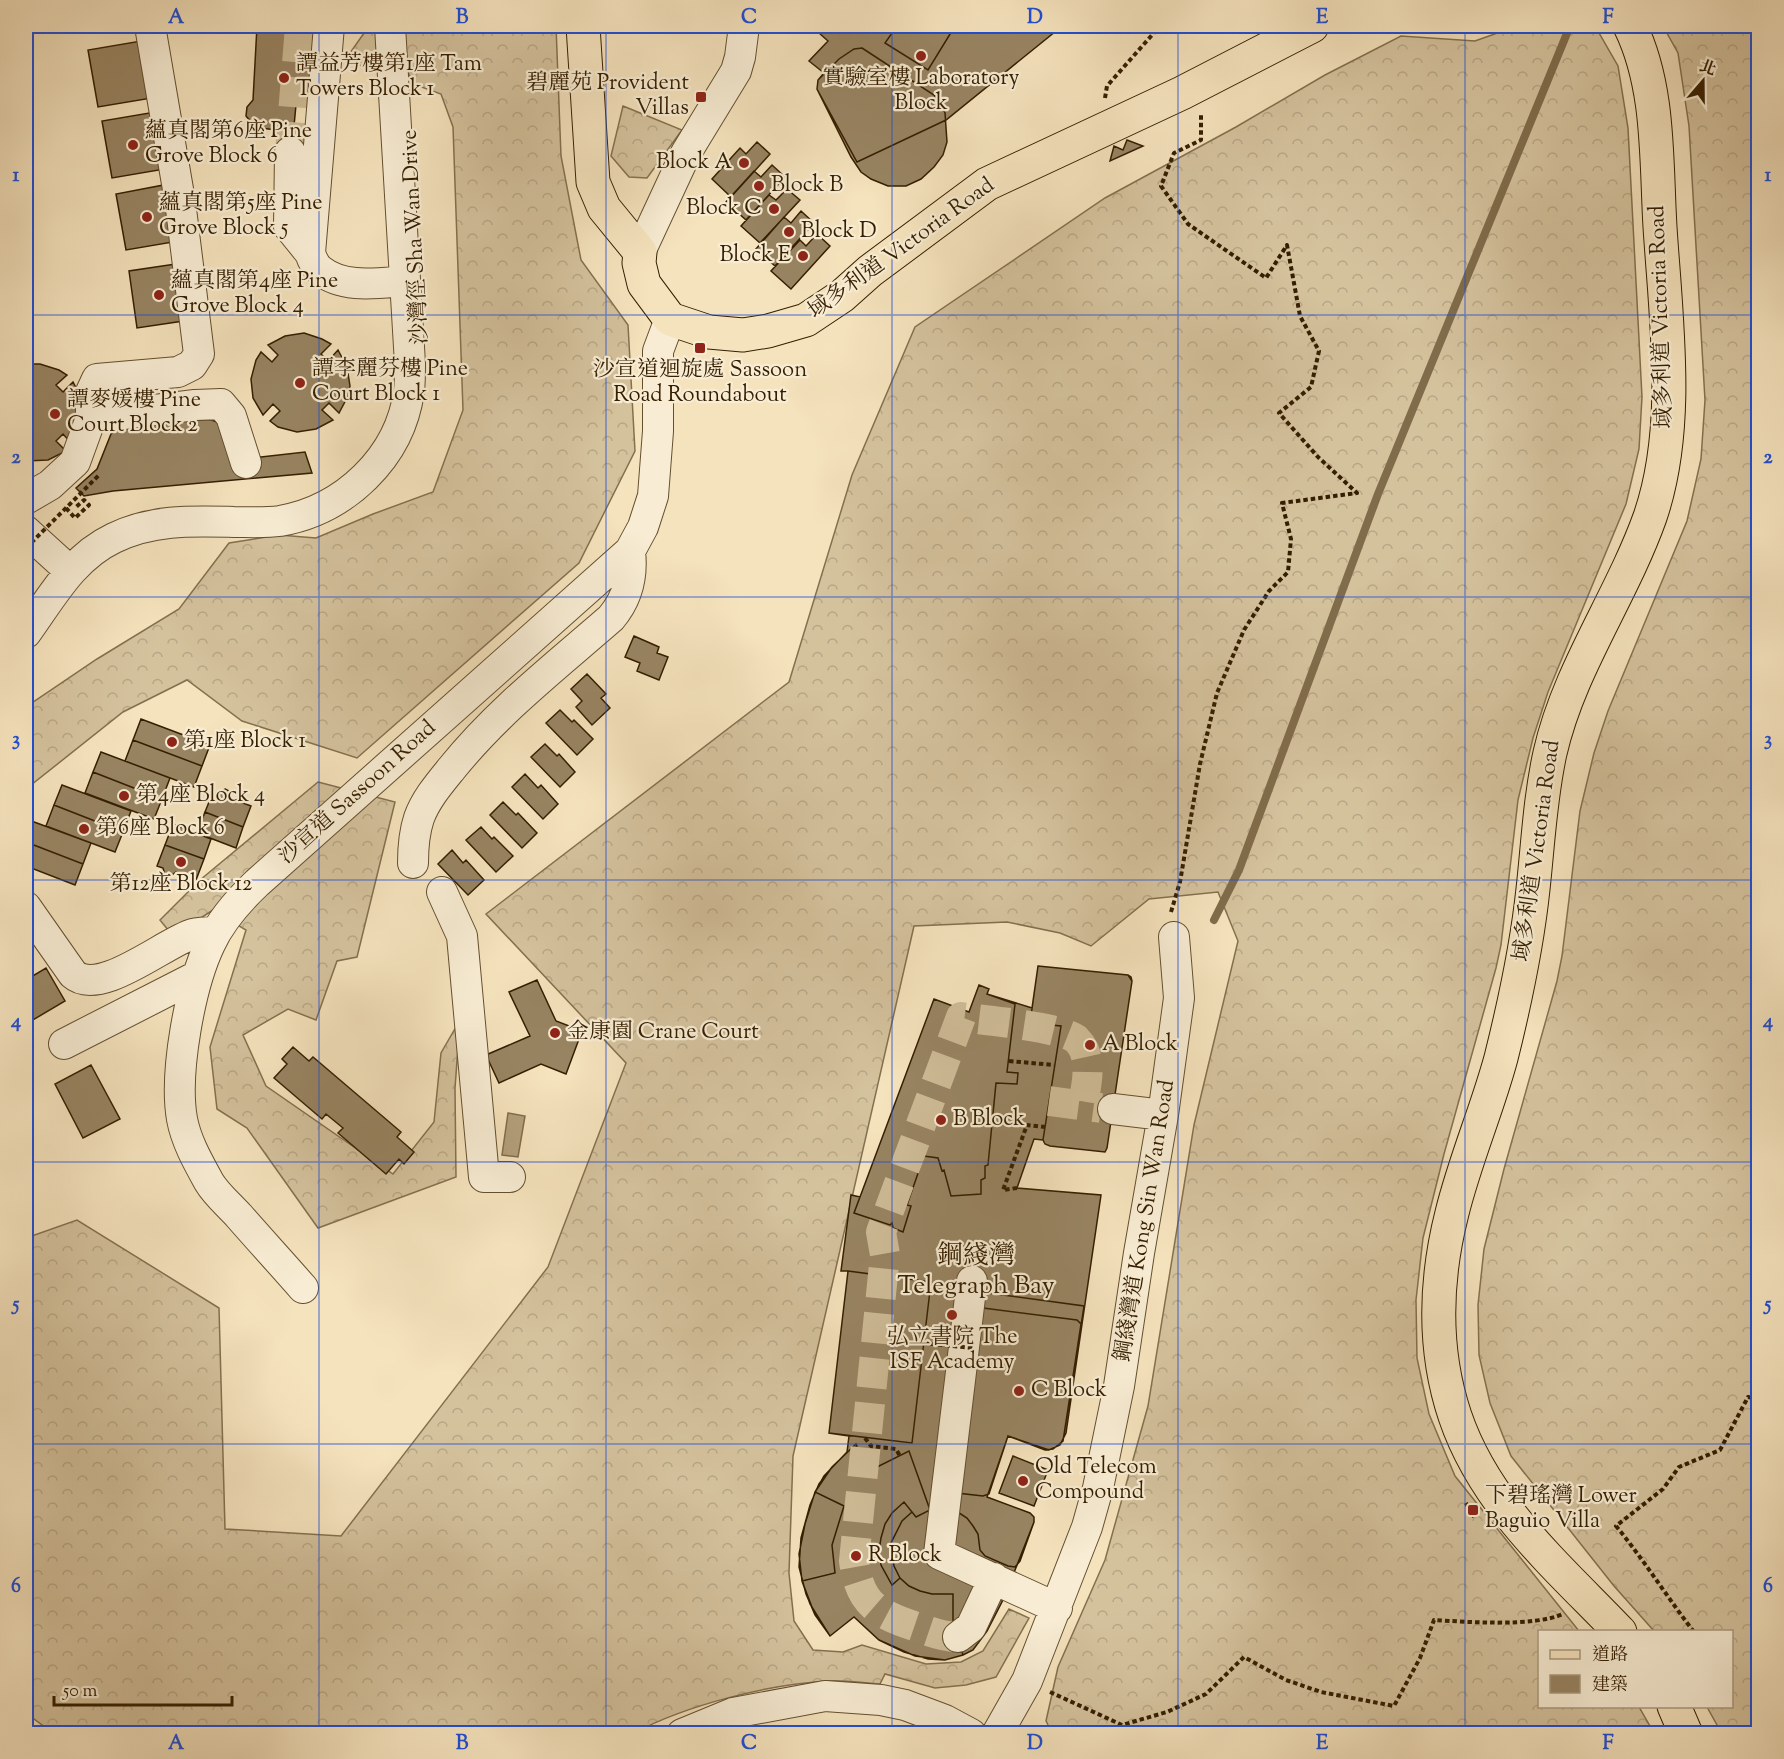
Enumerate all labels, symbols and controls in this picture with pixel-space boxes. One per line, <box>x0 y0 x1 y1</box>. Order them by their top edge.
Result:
text: A <box>168 4 185 33</box>
text: B <box>456 4 469 33</box>
text: C <box>741 4 757 33</box>
text: D <box>1027 4 1043 33</box>
text: E <box>1316 4 1329 33</box>
text: F <box>1602 4 1614 33</box>
place label: 譚益芳樓第1座 Tam Towers Block 1 <box>296 49 482 106</box>
marker: 實驗室樓 Laboratory Block <box>914 49 928 63</box>
north arrow <box>1673 51 1733 111</box>
text: 北 <box>1696 56 1719 83</box>
place label: 實驗室樓 Laboratory Block <box>823 63 1019 120</box>
place label: 碧麗苑 Provident Villas <box>526 68 689 125</box>
marker: 譚益芳樓第1座 Tam Towers Block 1 <box>277 71 291 85</box>
marker: 碧麗苑 Provident Villas <box>694 90 708 104</box>
place label: 蘊真閣第6座 Pine Grove Block 6 <box>145 116 312 173</box>
street label: 沙灣徑 Sha Wan Drive <box>394 129 438 345</box>
marker: 蘊真閣第6座 Pine Grove Block 6 <box>126 138 140 152</box>
place label: Block A <box>656 147 732 179</box>
marker: Block A <box>737 156 751 170</box>
text: 1 <box>13 162 20 191</box>
text: 1 <box>1765 162 1772 191</box>
place label: Block B <box>771 170 843 202</box>
street label: 域多利道 Victoria Road <box>802 170 1002 328</box>
marker: Block B <box>752 179 766 193</box>
place label: 蘊真閣第5座 Pine Grove Block 5 <box>159 188 323 245</box>
place label: Block C <box>686 193 762 225</box>
marker: Block C <box>767 202 781 216</box>
street label: 域多利道 Victoria Road <box>1642 205 1682 429</box>
marker: 蘊真閣第5座 Pine Grove Block 5 <box>140 210 154 224</box>
place label: Block D <box>801 216 877 248</box>
marker: Block D <box>782 225 796 239</box>
place label: Block E <box>719 240 791 272</box>
marker: Block E <box>796 249 810 263</box>
place label: 蘊真閣第4座 Pine Grove Block 4 <box>171 266 338 323</box>
marker: 蘊真閣第4座 Pine Grove Block 4 <box>152 288 166 302</box>
marker: 沙宣道迴旋處 Sassoon Road Roundabout <box>693 341 707 355</box>
place label: 譚李麗芬樓 Pine Court Block 1 <box>312 354 468 411</box>
place label: 沙宣道迴旋處 Sassoon Road Roundabout <box>593 355 807 412</box>
marker: 譚李麗芬樓 Pine Court Block 1 <box>293 376 307 390</box>
place label: 譚麥媛樓 Pine Court Block 2 <box>67 385 201 442</box>
marker: 譚麥媛樓 Pine Court Block 2 <box>48 407 62 421</box>
text: 2 <box>11 444 21 473</box>
text: 2 <box>1763 444 1773 473</box>
street label: 沙宣道 Sassoon Road <box>272 713 444 873</box>
text: 3 <box>12 726 20 755</box>
place label: 第1座 Block 1 <box>184 726 306 758</box>
text: 3 <box>1764 726 1772 755</box>
marker: 第1座 Block 1 <box>165 735 179 749</box>
street label: 域多利道 Victoria Road <box>1507 738 1569 964</box>
place label: 第4座 Block 4 <box>136 780 265 812</box>
marker: 第4座 Block 4 <box>117 789 131 803</box>
place label: 第6座 Block 6 <box>96 813 225 845</box>
marker: 第6座 Block 6 <box>77 822 91 836</box>
marker: 第12座 Block 12 <box>174 855 188 869</box>
place label: 第12座 Block 12 <box>110 869 252 901</box>
text: 4 <box>10 1008 21 1037</box>
text: 4 <box>1762 1008 1773 1037</box>
place label: 金康園 Crane Court <box>567 1017 759 1049</box>
marker: 金康園 Crane Court <box>548 1026 562 1040</box>
place label: A Block <box>1102 1029 1178 1061</box>
marker: A Block <box>1083 1038 1097 1052</box>
street label: 鋼綫灣道 Kong Sin Wan Road <box>1108 1078 1184 1364</box>
place label: B Block <box>953 1104 1025 1136</box>
marker: B Block <box>934 1113 948 1127</box>
district label: 鋼綫灣 Telegraph Bay <box>897 1238 1055 1305</box>
text: 5 <box>11 1291 20 1320</box>
text: 5 <box>1763 1291 1772 1320</box>
marker: 弘立書院 The ISF Academy <box>945 1308 959 1322</box>
place label: 弘立書院 The ISF Academy <box>886 1322 1018 1379</box>
place label: C Block <box>1031 1375 1107 1407</box>
marker: C Block <box>1012 1384 1026 1398</box>
place label: Old Telecom Compound <box>1035 1452 1157 1509</box>
marker: Old Telecom Compound <box>1016 1474 1030 1488</box>
place label: 下碧瑤灣 Lower Baguio Villa <box>1485 1481 1637 1538</box>
marker: 下碧瑤灣 Lower Baguio Villa <box>1466 1503 1480 1517</box>
place label: R Block <box>868 1540 942 1572</box>
marker: R Block <box>849 1549 863 1563</box>
text: 6 <box>11 1573 21 1602</box>
text: 6 <box>1763 1573 1773 1602</box>
legend <box>1538 1630 1733 1708</box>
text: 道路 <box>1592 1643 1628 1669</box>
scale bar <box>54 1669 232 1707</box>
text: 建築 <box>1592 1673 1628 1699</box>
text: 50 m <box>62 1679 98 1705</box>
text: A <box>168 1730 185 1759</box>
text: B <box>456 1730 469 1759</box>
text: C <box>741 1730 757 1759</box>
text: D <box>1027 1730 1043 1759</box>
text: E <box>1316 1730 1329 1759</box>
text: F <box>1602 1730 1614 1759</box>

